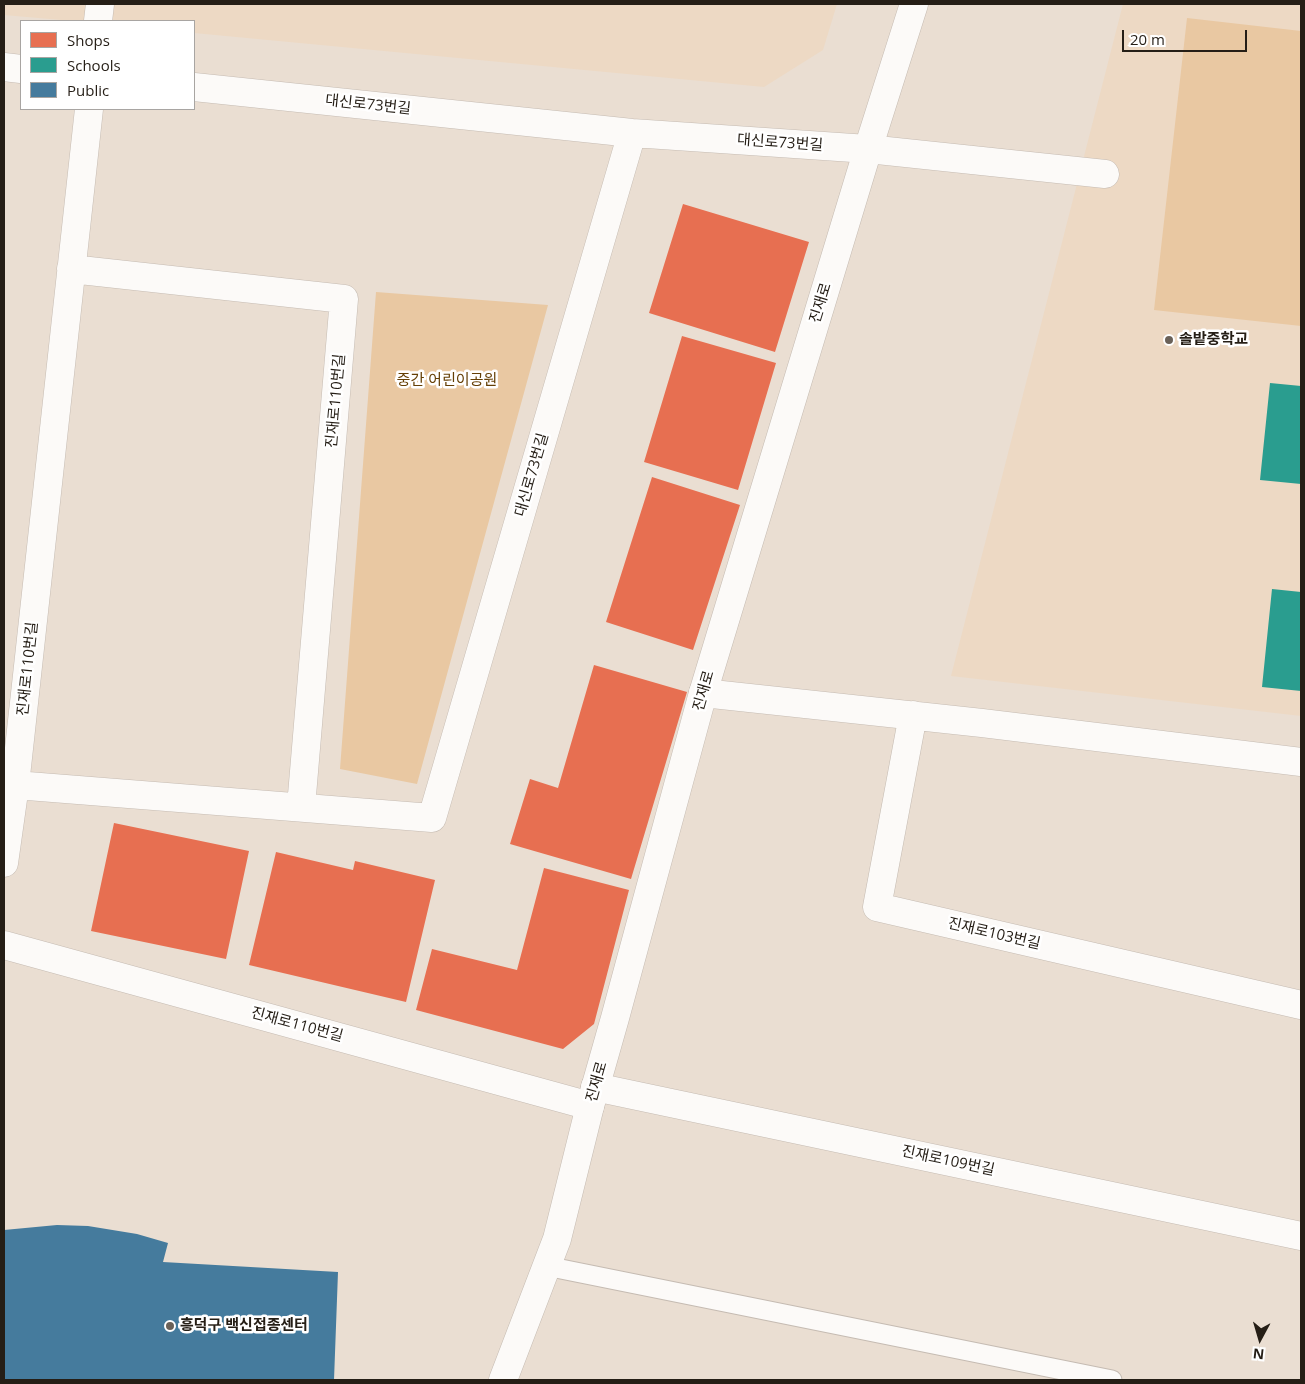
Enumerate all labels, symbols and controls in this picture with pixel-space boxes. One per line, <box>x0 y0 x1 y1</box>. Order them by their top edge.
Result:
legend <box>20 20 195 110</box>
scale bar <box>1125 20 1250 52</box>
text: 20 m <box>1130 29 1165 49</box>
text: Shops <box>67 30 110 50</box>
text: Schools <box>67 55 121 75</box>
text: Public <box>67 80 109 100</box>
street label: 대신로73번길 <box>324 92 412 118</box>
street label: 대신로73번길 <box>736 131 824 155</box>
street label: 진재로 <box>806 281 836 325</box>
place label: 솔밭중학교 <box>1179 331 1248 349</box>
marker: 솔밭중학교 <box>1163 334 1175 346</box>
street label: 진재로110번길 <box>323 353 349 449</box>
park label: 중간 어린이공원 <box>397 372 497 390</box>
street label: 대신로73번길 <box>511 431 553 519</box>
street label: 진재로110번길 <box>14 621 42 717</box>
street label: 진재로 <box>690 669 718 713</box>
street label: 진재로103번길 <box>946 915 1042 953</box>
street label: 진재로110번길 <box>249 1004 345 1046</box>
street label: 진재로 <box>583 1060 611 1104</box>
street label: 진재로109번길 <box>900 1142 996 1180</box>
north arrow <box>1235 1314 1285 1364</box>
place label: 흥덕구 백신접종센터 <box>180 1317 308 1335</box>
marker: 흥덕구 백신접종센터 <box>164 1320 176 1332</box>
text: N <box>1252 1344 1265 1364</box>

